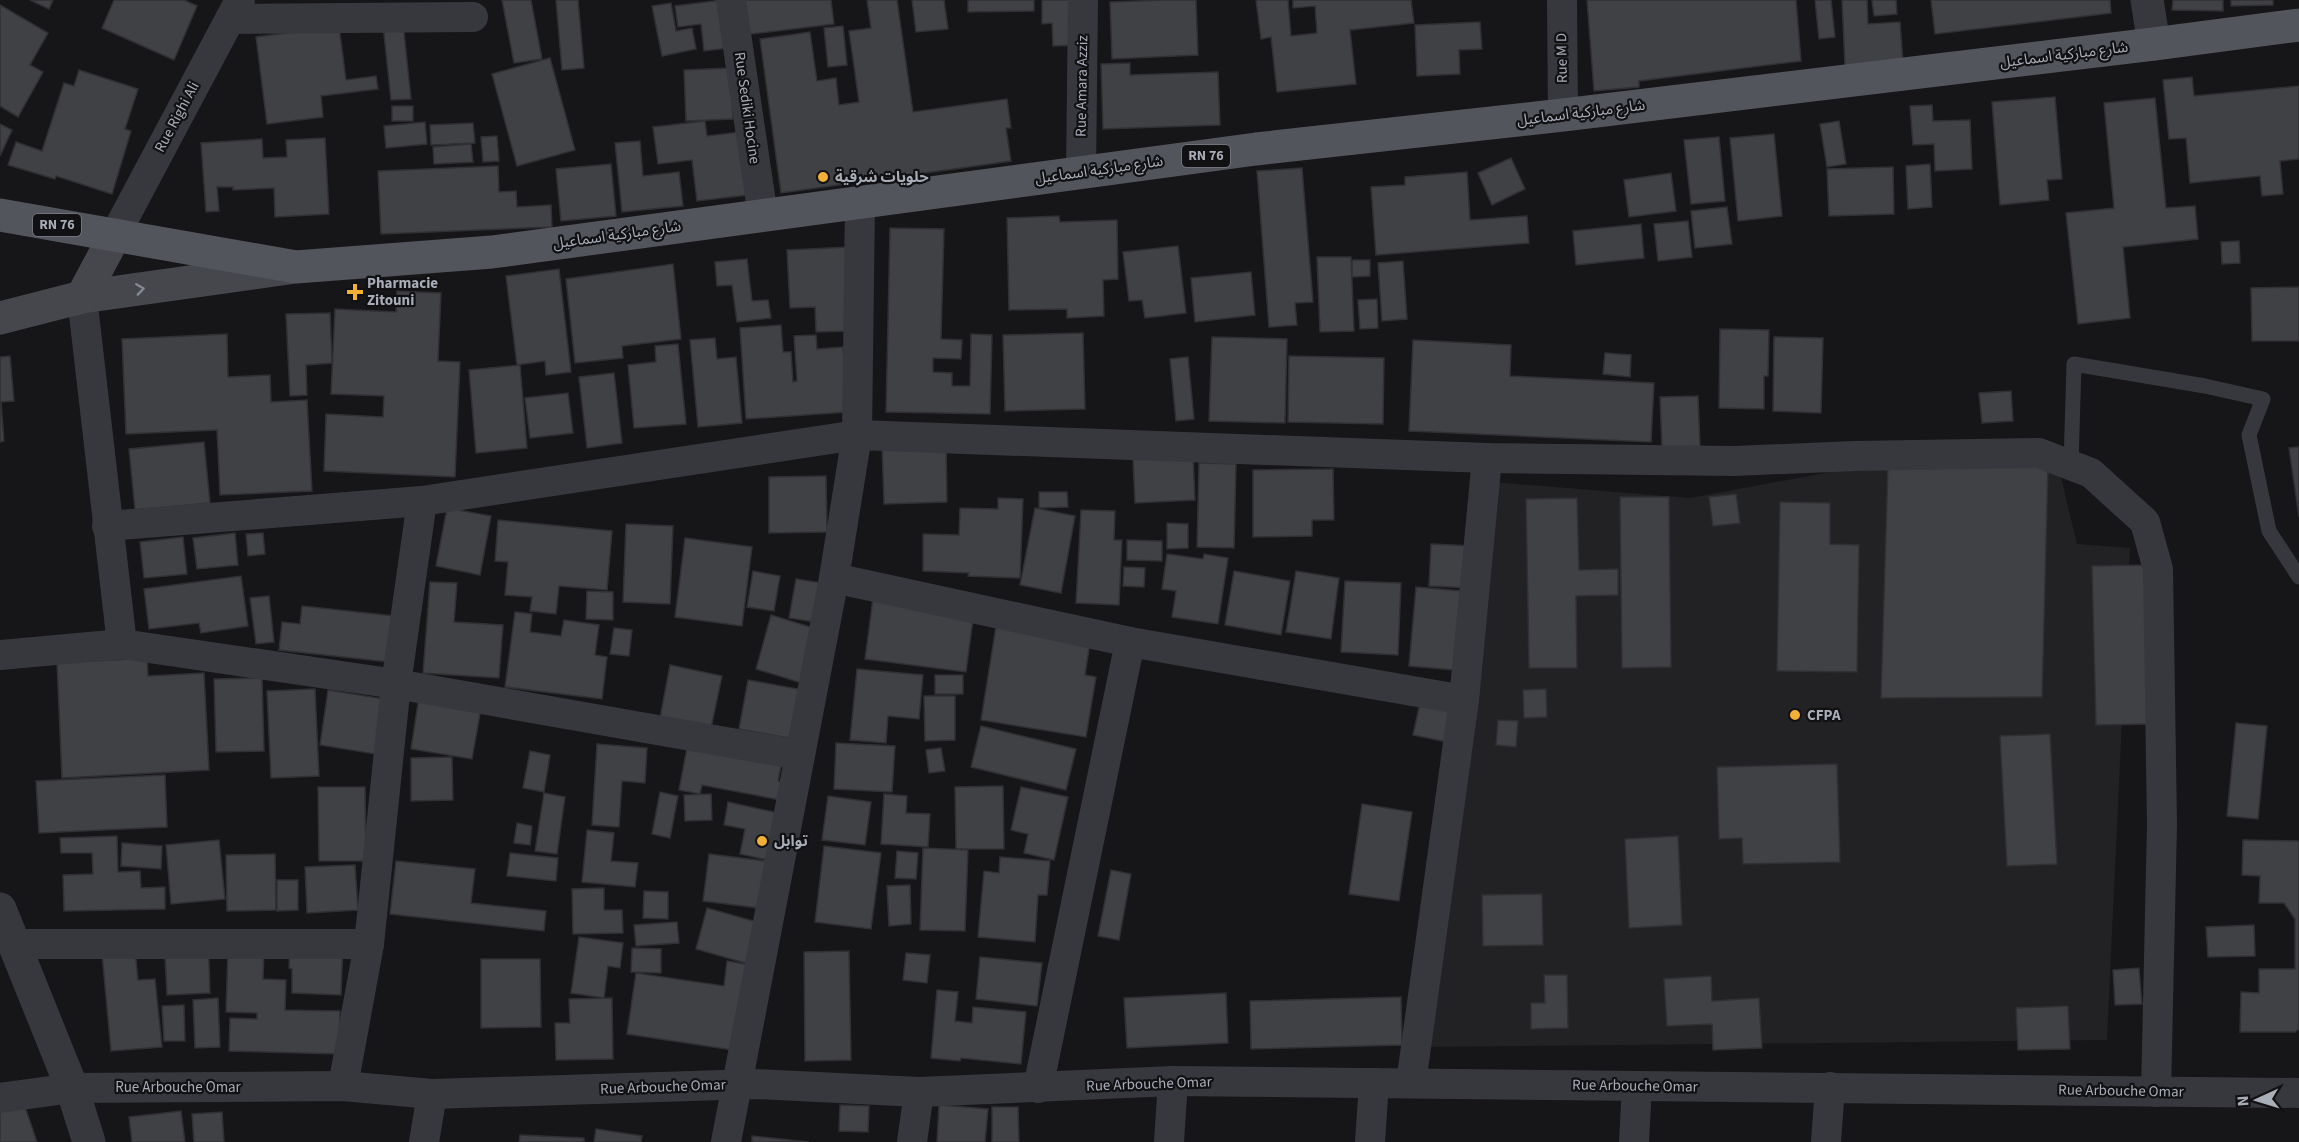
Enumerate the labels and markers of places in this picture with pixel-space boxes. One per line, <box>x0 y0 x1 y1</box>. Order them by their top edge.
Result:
place label: حلويات شرقية <box>835 167 929 188</box>
marker: حلويات شرقية <box>816 170 830 184</box>
place label: Pharmacie Zitouni <box>367 273 438 311</box>
marker: Pharmacie Zitouni <box>348 285 362 299</box>
place label: CFPA <box>1807 705 1841 726</box>
marker: CFPA <box>1788 708 1802 722</box>
place label: توابل <box>774 831 809 852</box>
marker: توابل <box>755 834 769 848</box>

